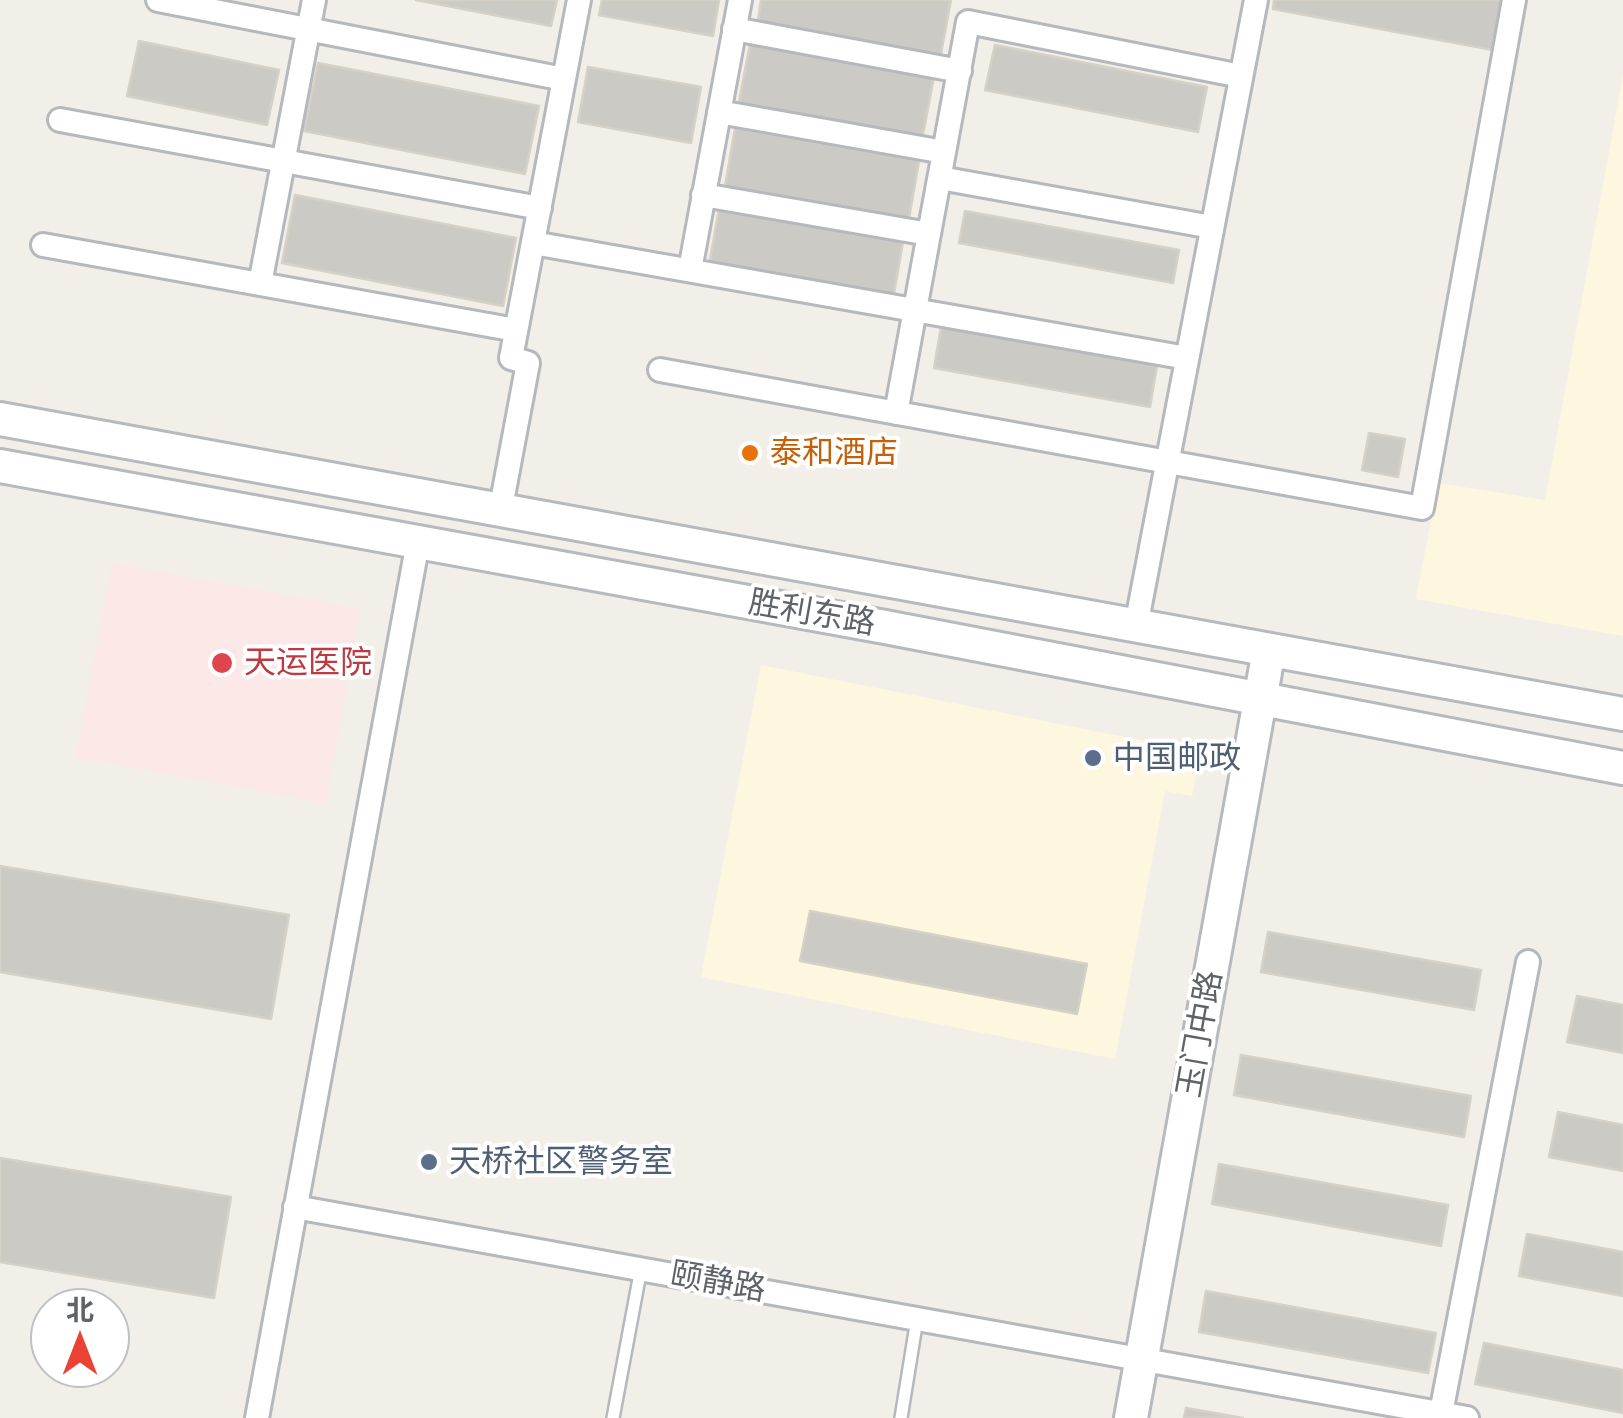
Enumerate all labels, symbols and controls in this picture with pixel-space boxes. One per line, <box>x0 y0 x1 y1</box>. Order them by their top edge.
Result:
place label: 泰和酒店 <box>770 434 898 472</box>
marker: 泰和酒店 <box>739 442 761 464</box>
street label: 胜利东路 <box>746 583 878 643</box>
place label: 天运医院 <box>244 644 372 682</box>
marker: 天运医院 <box>209 650 235 676</box>
place label: 中国邮政 <box>1113 739 1241 777</box>
marker: 中国邮政 <box>1082 747 1104 769</box>
street label: 玉门中路 <box>1170 968 1230 1100</box>
place label: 天桥社区警务室 <box>449 1143 673 1181</box>
marker: 天桥社区警务室 <box>418 1151 440 1173</box>
street label: 颐静路 <box>667 1255 769 1309</box>
north arrow <box>30 1288 130 1388</box>
text: 北 <box>66 1293 94 1326</box>

